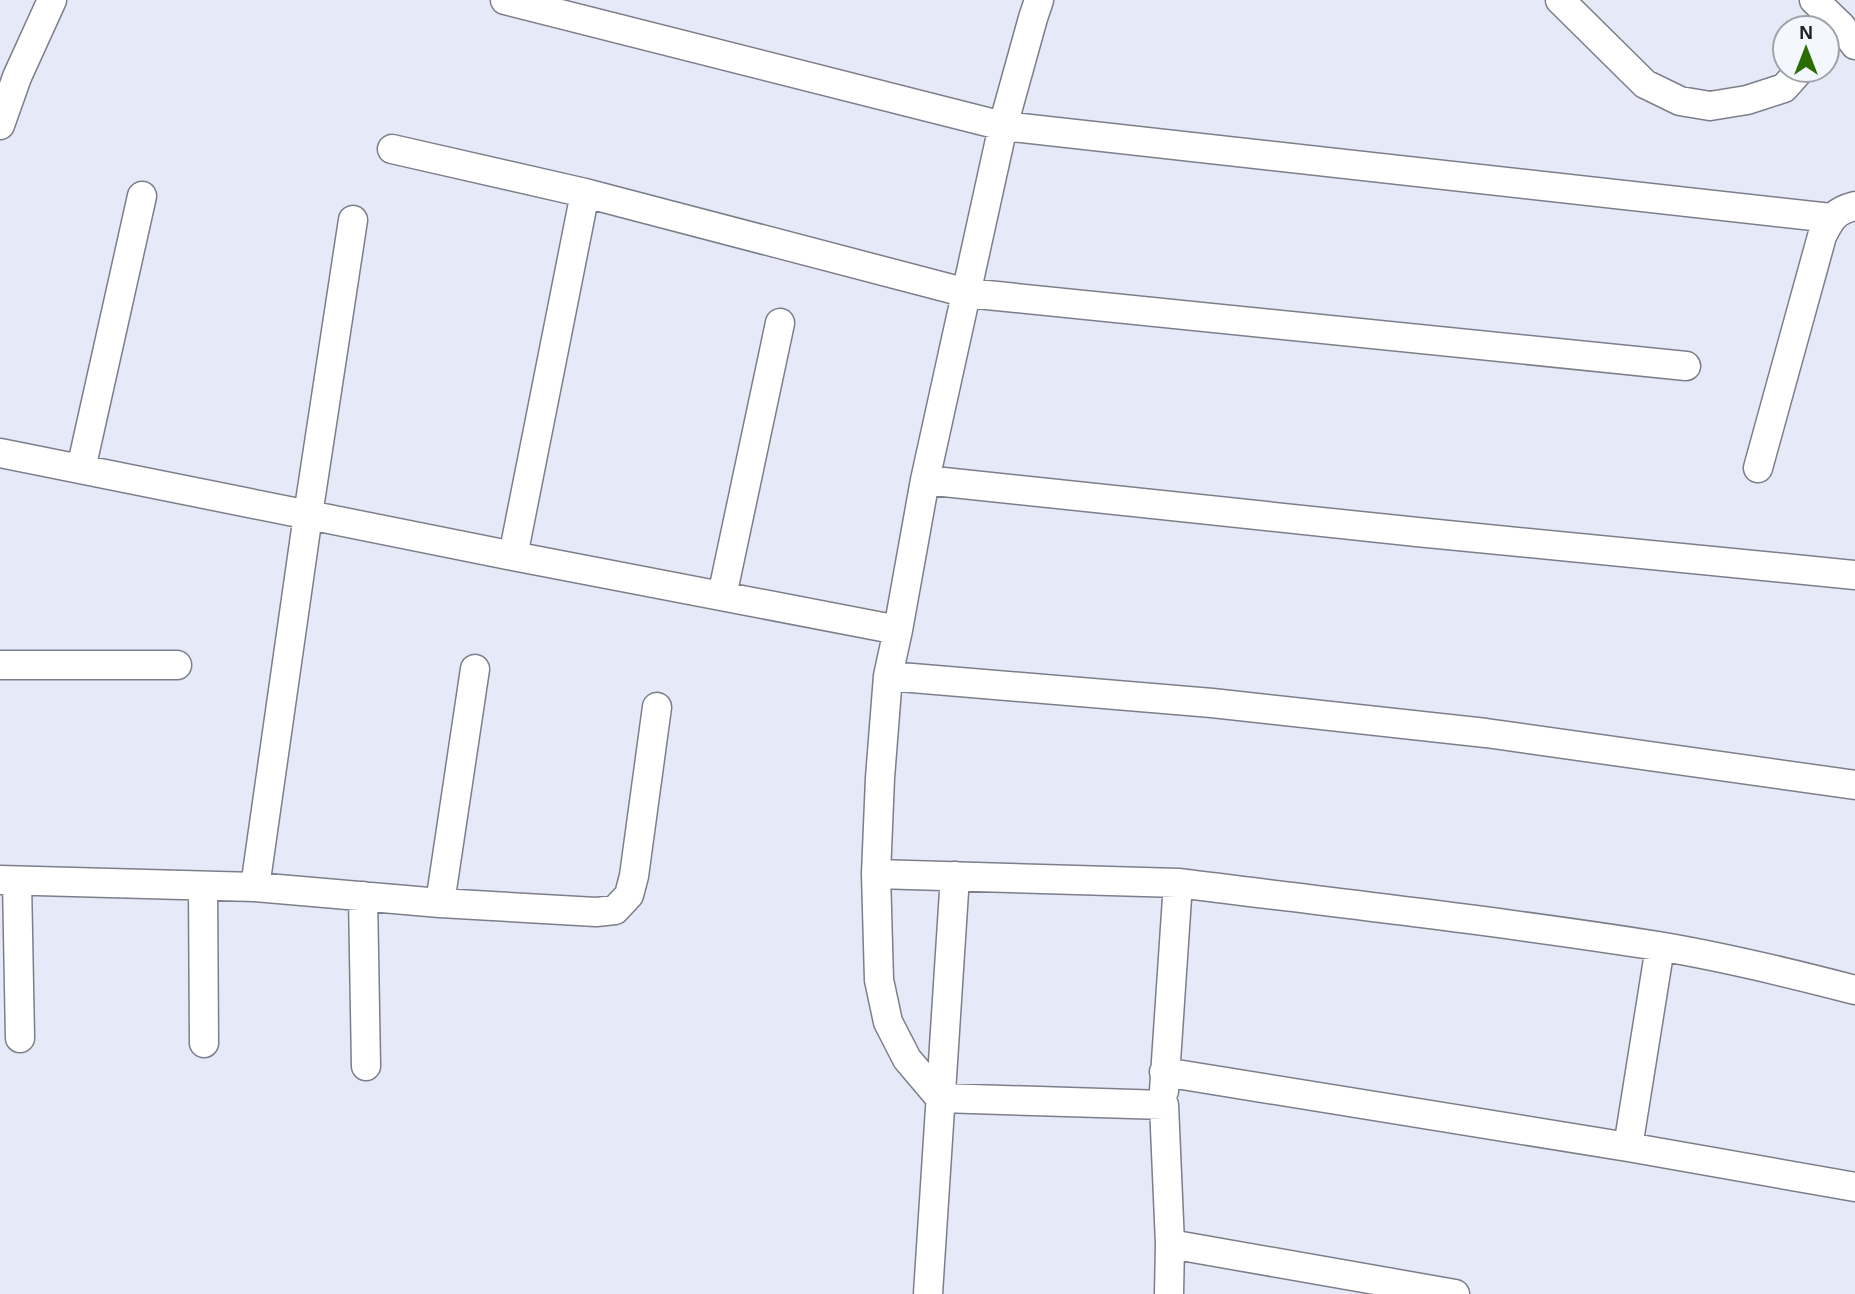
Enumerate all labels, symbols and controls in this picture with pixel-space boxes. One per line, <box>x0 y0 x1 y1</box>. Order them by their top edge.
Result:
north arrow <box>1771 14 1841 84</box>
text: N <box>1799 22 1813 43</box>

